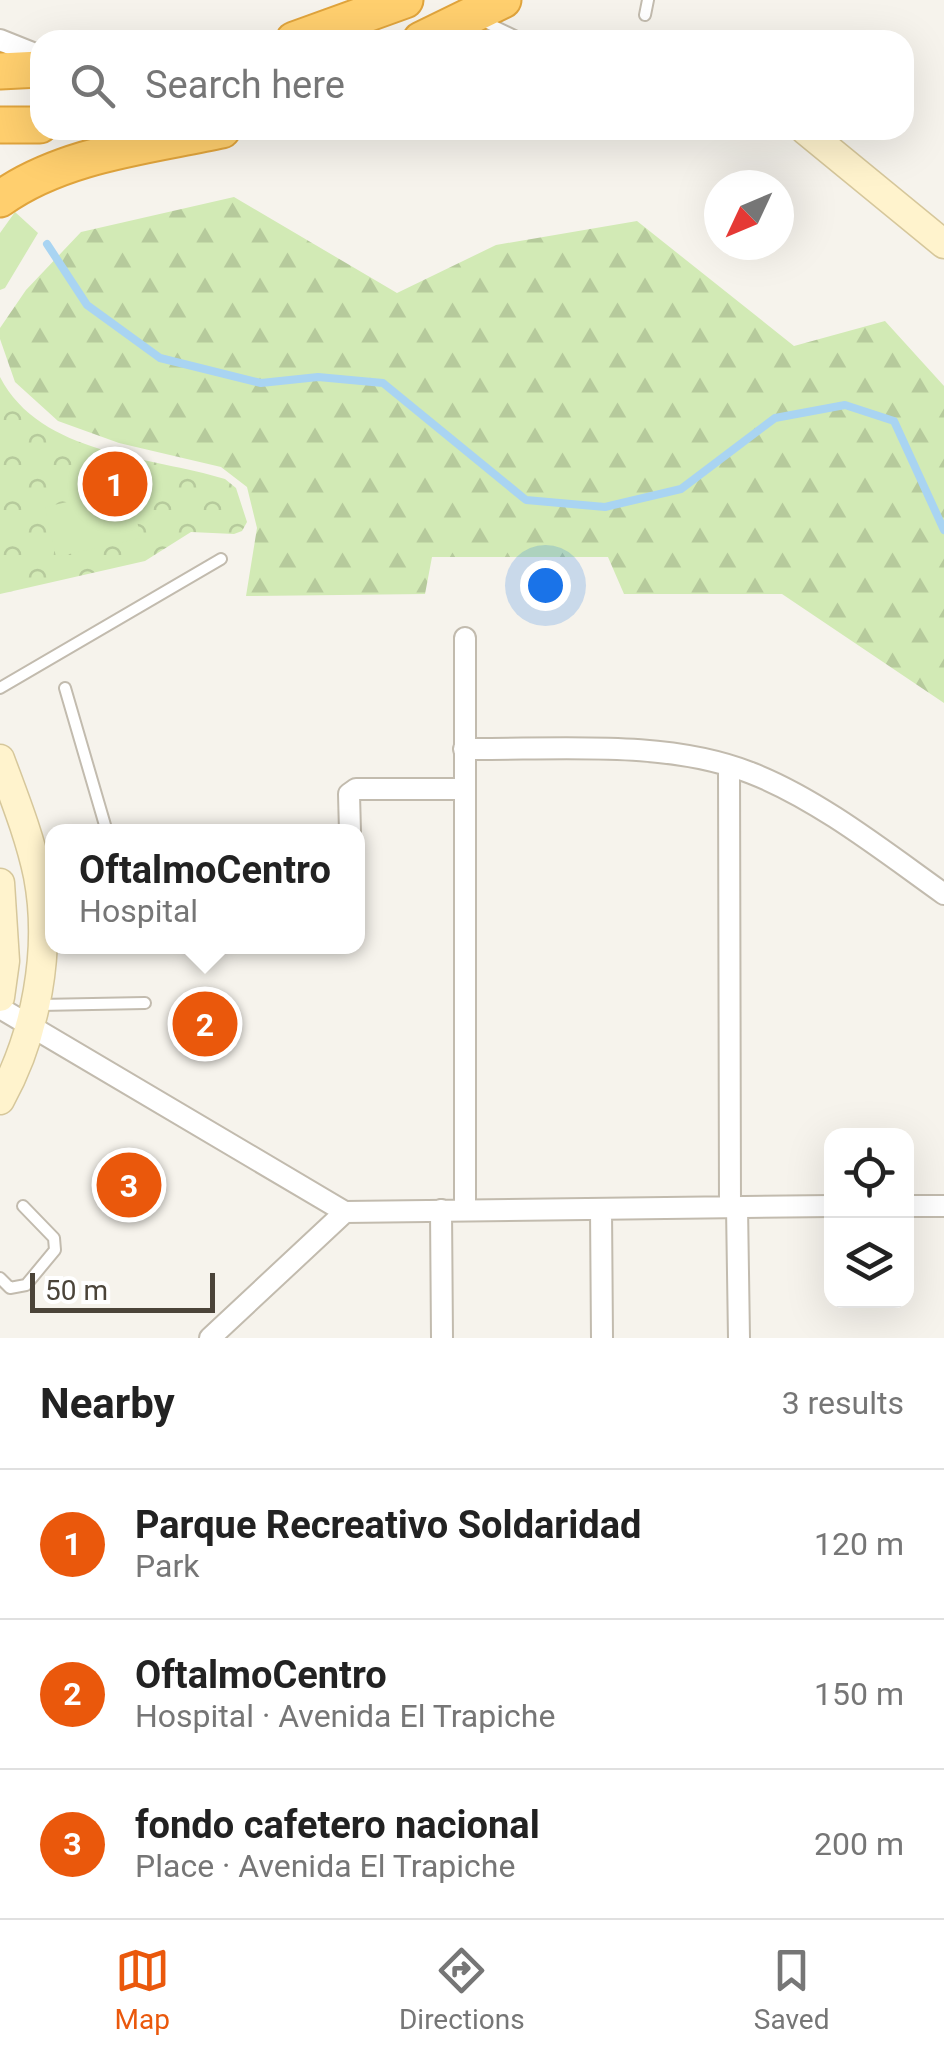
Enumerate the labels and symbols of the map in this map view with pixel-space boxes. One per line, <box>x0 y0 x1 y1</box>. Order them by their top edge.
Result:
north arrow <box>704 170 794 260</box>
pin: 1 <box>82 446 148 522</box>
your location <box>520 560 571 611</box>
pin: 2 <box>172 986 238 1062</box>
pin: 3 <box>96 1148 162 1222</box>
scale bar <box>30 1268 215 1312</box>

